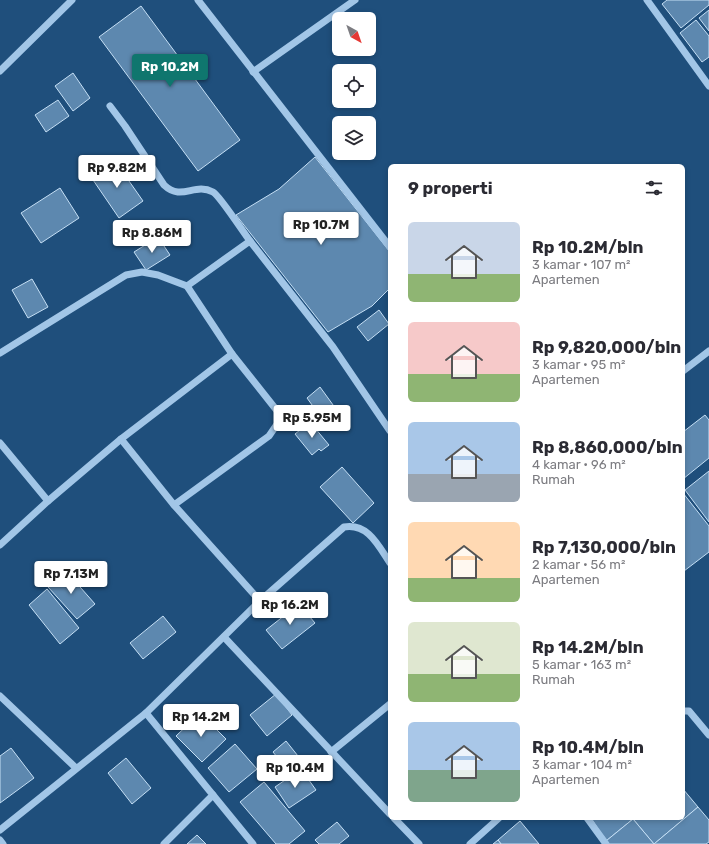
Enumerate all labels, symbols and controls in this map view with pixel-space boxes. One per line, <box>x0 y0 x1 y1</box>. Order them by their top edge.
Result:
north arrow <box>332 12 376 56</box>
map controls <box>332 12 376 160</box>
pin: Rp 10.2M <box>129 54 211 88</box>
text: Rp 10.2M <box>141 59 199 74</box>
button: locate <box>332 64 376 108</box>
button: layers <box>332 116 376 160</box>
pin: Rp 9.82M <box>76 155 158 189</box>
text: Rp 9.82M <box>87 160 147 175</box>
icon: filters <box>643 177 665 199</box>
text: 9 properti <box>408 178 493 198</box>
pin: Rp 10.7M <box>280 212 362 246</box>
text: Rp 10.7M <box>293 217 349 232</box>
pin: Rp 8.86M <box>111 220 193 254</box>
text: Rp 8.86M <box>122 225 182 240</box>
text: Rp 10.2M/bln <box>532 237 644 257</box>
icon: home <box>440 238 488 286</box>
text: 3 kamar · 107 m² <box>532 257 630 272</box>
text: Apartemen <box>532 272 600 287</box>
text: Rp 9,820,000/bln <box>532 337 681 357</box>
icon: home <box>440 338 488 386</box>
text: 3 kamar · 95 m² <box>532 357 625 372</box>
text: Apartemen <box>532 372 600 387</box>
pin: Rp 5.95M <box>271 405 353 439</box>
text: Rp 5.95M <box>283 410 341 425</box>
text: Rp 8,860,000/bln <box>532 437 683 457</box>
icon: home <box>440 438 488 486</box>
text: 4 kamar · 96 m² <box>532 457 626 472</box>
text: Rumah <box>532 472 575 487</box>
text: Rp 7,130,000/bln <box>532 537 676 557</box>
icon: home <box>440 538 488 586</box>
text: 2 kamar · 56 m² <box>532 557 625 572</box>
pin: Rp 7.13M <box>30 561 112 595</box>
text: Rp 7.13M <box>43 566 99 581</box>
text: Apartemen <box>532 572 600 587</box>
pin: Rp 16.2M <box>249 592 331 626</box>
text: Rp 16.2M <box>261 597 319 612</box>
text: Rp 14.2M/bln <box>532 637 644 657</box>
icon: home <box>440 638 488 686</box>
text: 5 kamar · 163 m² <box>532 657 631 672</box>
text: Rumah <box>532 672 575 687</box>
pin: Rp 14.2M <box>160 704 242 738</box>
text: Rp 14.2M <box>172 709 230 724</box>
text: Rp 10.4M/bln <box>532 737 644 757</box>
icon: home <box>440 738 488 786</box>
pin: Rp 10.4M <box>254 755 336 789</box>
text: 3 kamar · 104 m² <box>532 757 632 772</box>
text: Rp 10.4M <box>266 760 324 775</box>
text: Apartemen <box>532 772 600 787</box>

